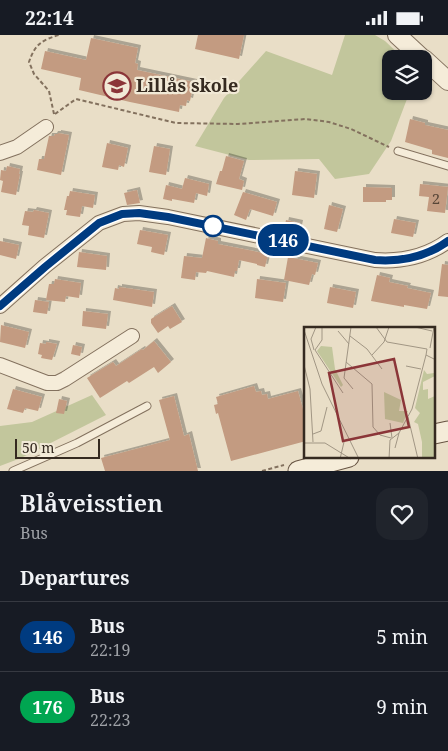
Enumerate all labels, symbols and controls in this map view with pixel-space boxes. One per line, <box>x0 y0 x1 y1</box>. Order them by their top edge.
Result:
text: 22:14 <box>25 5 74 31</box>
map controls <box>382 50 432 100</box>
button: layers <box>382 50 432 100</box>
school or university icon: Lillås skole <box>102 71 132 101</box>
place label: Lillås skole <box>136 73 238 97</box>
house number: 2 <box>432 188 440 208</box>
unlabelled marker <box>202 215 224 237</box>
line badge: 146 <box>254 224 312 256</box>
text: 146 <box>268 228 298 252</box>
inset map <box>304 327 436 458</box>
scale bar <box>15 436 100 459</box>
text: 50 m <box>22 438 55 457</box>
text: Blåveisstien <box>20 486 163 519</box>
button: heart <box>376 488 428 540</box>
text: Bus <box>20 522 48 544</box>
text: Departures <box>20 565 129 591</box>
text: Bus <box>90 613 125 639</box>
text: 5 min <box>376 624 428 650</box>
text: 146 <box>32 625 63 649</box>
text: 22:19 <box>90 639 130 661</box>
text: Bus <box>90 683 125 709</box>
text: 9 min <box>376 694 428 720</box>
text: 176 <box>32 695 63 719</box>
text: 22:23 <box>90 709 130 731</box>

